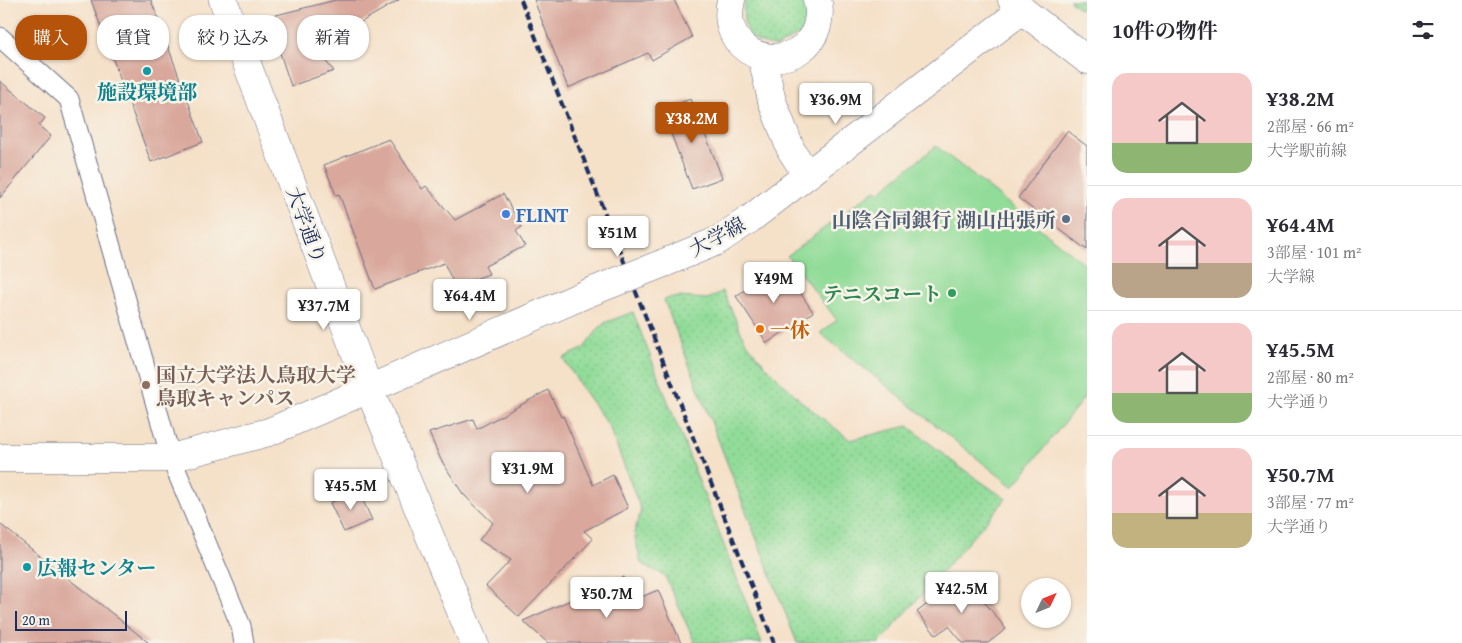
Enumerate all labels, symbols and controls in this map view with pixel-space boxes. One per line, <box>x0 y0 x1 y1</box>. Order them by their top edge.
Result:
chip: 購入 <box>15 15 87 60</box>
chip: 賃貸 <box>97 15 169 60</box>
chip: 絞り込み <box>179 15 287 60</box>
chip: 新着 <box>297 15 369 60</box>
text: 10件の物件 <box>1112 15 1218 46</box>
icon: filters <box>1409 16 1437 44</box>
marker: 施設環境部 <box>141 65 153 77</box>
place label: 施設環境部 <box>97 77 197 106</box>
pin: ¥36.9M <box>795 82 877 125</box>
text: ¥38.2M <box>1267 83 1335 114</box>
text: ¥36.9M <box>810 87 862 111</box>
icon: home <box>1152 93 1212 153</box>
pin: ¥38.2M <box>651 102 733 144</box>
text: ¥38.2M <box>666 106 718 130</box>
text: 2部屋 · 66 m² <box>1267 114 1354 138</box>
text: 大学駅前線 <box>1267 138 1347 162</box>
street label: 大学通り <box>280 182 334 268</box>
place label: FLINT <box>516 200 569 229</box>
place label: 山陰合同銀行 湖山出張所 <box>832 205 1056 234</box>
marker: FLINT <box>500 208 512 220</box>
street label: 大学線 <box>684 209 750 263</box>
text: ¥64.4M <box>1267 209 1335 240</box>
marker: 山陰合同銀行 湖山出張所 <box>1060 213 1072 225</box>
pin: ¥51M <box>588 216 648 258</box>
icon: home <box>1152 218 1212 278</box>
text: ¥51M <box>599 220 637 244</box>
text: 3部屋 · 101 m² <box>1267 240 1362 264</box>
pin: ¥49M <box>744 262 804 304</box>
text: 大学線 <box>1267 264 1315 288</box>
text: ¥49M <box>755 266 793 290</box>
pin: ¥64.4M <box>429 278 511 321</box>
place label: テニスコート <box>823 279 942 308</box>
text: ¥64.4M <box>444 283 496 307</box>
marker: テニスコート <box>946 287 958 299</box>
pin: ¥37.7M <box>283 288 365 331</box>
text: ¥37.7M <box>298 293 350 317</box>
place label: 一休 <box>770 315 810 344</box>
marker: 一休 <box>754 323 766 335</box>
text: ¥45.5M <box>1267 334 1335 365</box>
icon: home <box>1152 343 1212 403</box>
place label: 国立大学法人鳥取大学 鳥取キャンパス <box>156 360 356 412</box>
text: 2部屋 · 80 m² <box>1267 365 1354 389</box>
marker: 国立大学法人鳥取大学 鳥取キャンパス <box>140 379 152 391</box>
text: 大学通り <box>1267 389 1331 413</box>
pin: ¥31.9M <box>487 452 569 494</box>
text: ¥31.9M <box>502 456 554 480</box>
text: ¥50.7M <box>1267 459 1335 490</box>
pin: ¥45.5M <box>310 468 392 511</box>
icon: home <box>1152 468 1212 528</box>
text: ¥45.5M <box>325 473 377 497</box>
text: 3部屋 · 77 m² <box>1267 490 1354 514</box>
text: 大学通り <box>1267 514 1331 538</box>
place label: 広報センター <box>37 553 156 582</box>
marker: 広報センター <box>21 561 33 573</box>
pin: ¥42.5M <box>921 572 1003 614</box>
pin: ¥50.7M <box>566 576 648 619</box>
text: ¥42.5M <box>936 576 988 600</box>
north arrow <box>1021 578 1071 628</box>
map controls <box>1021 578 1071 628</box>
text: ¥50.7M <box>581 581 633 605</box>
scale bar <box>15 608 128 631</box>
text: 20 m <box>22 610 50 630</box>

